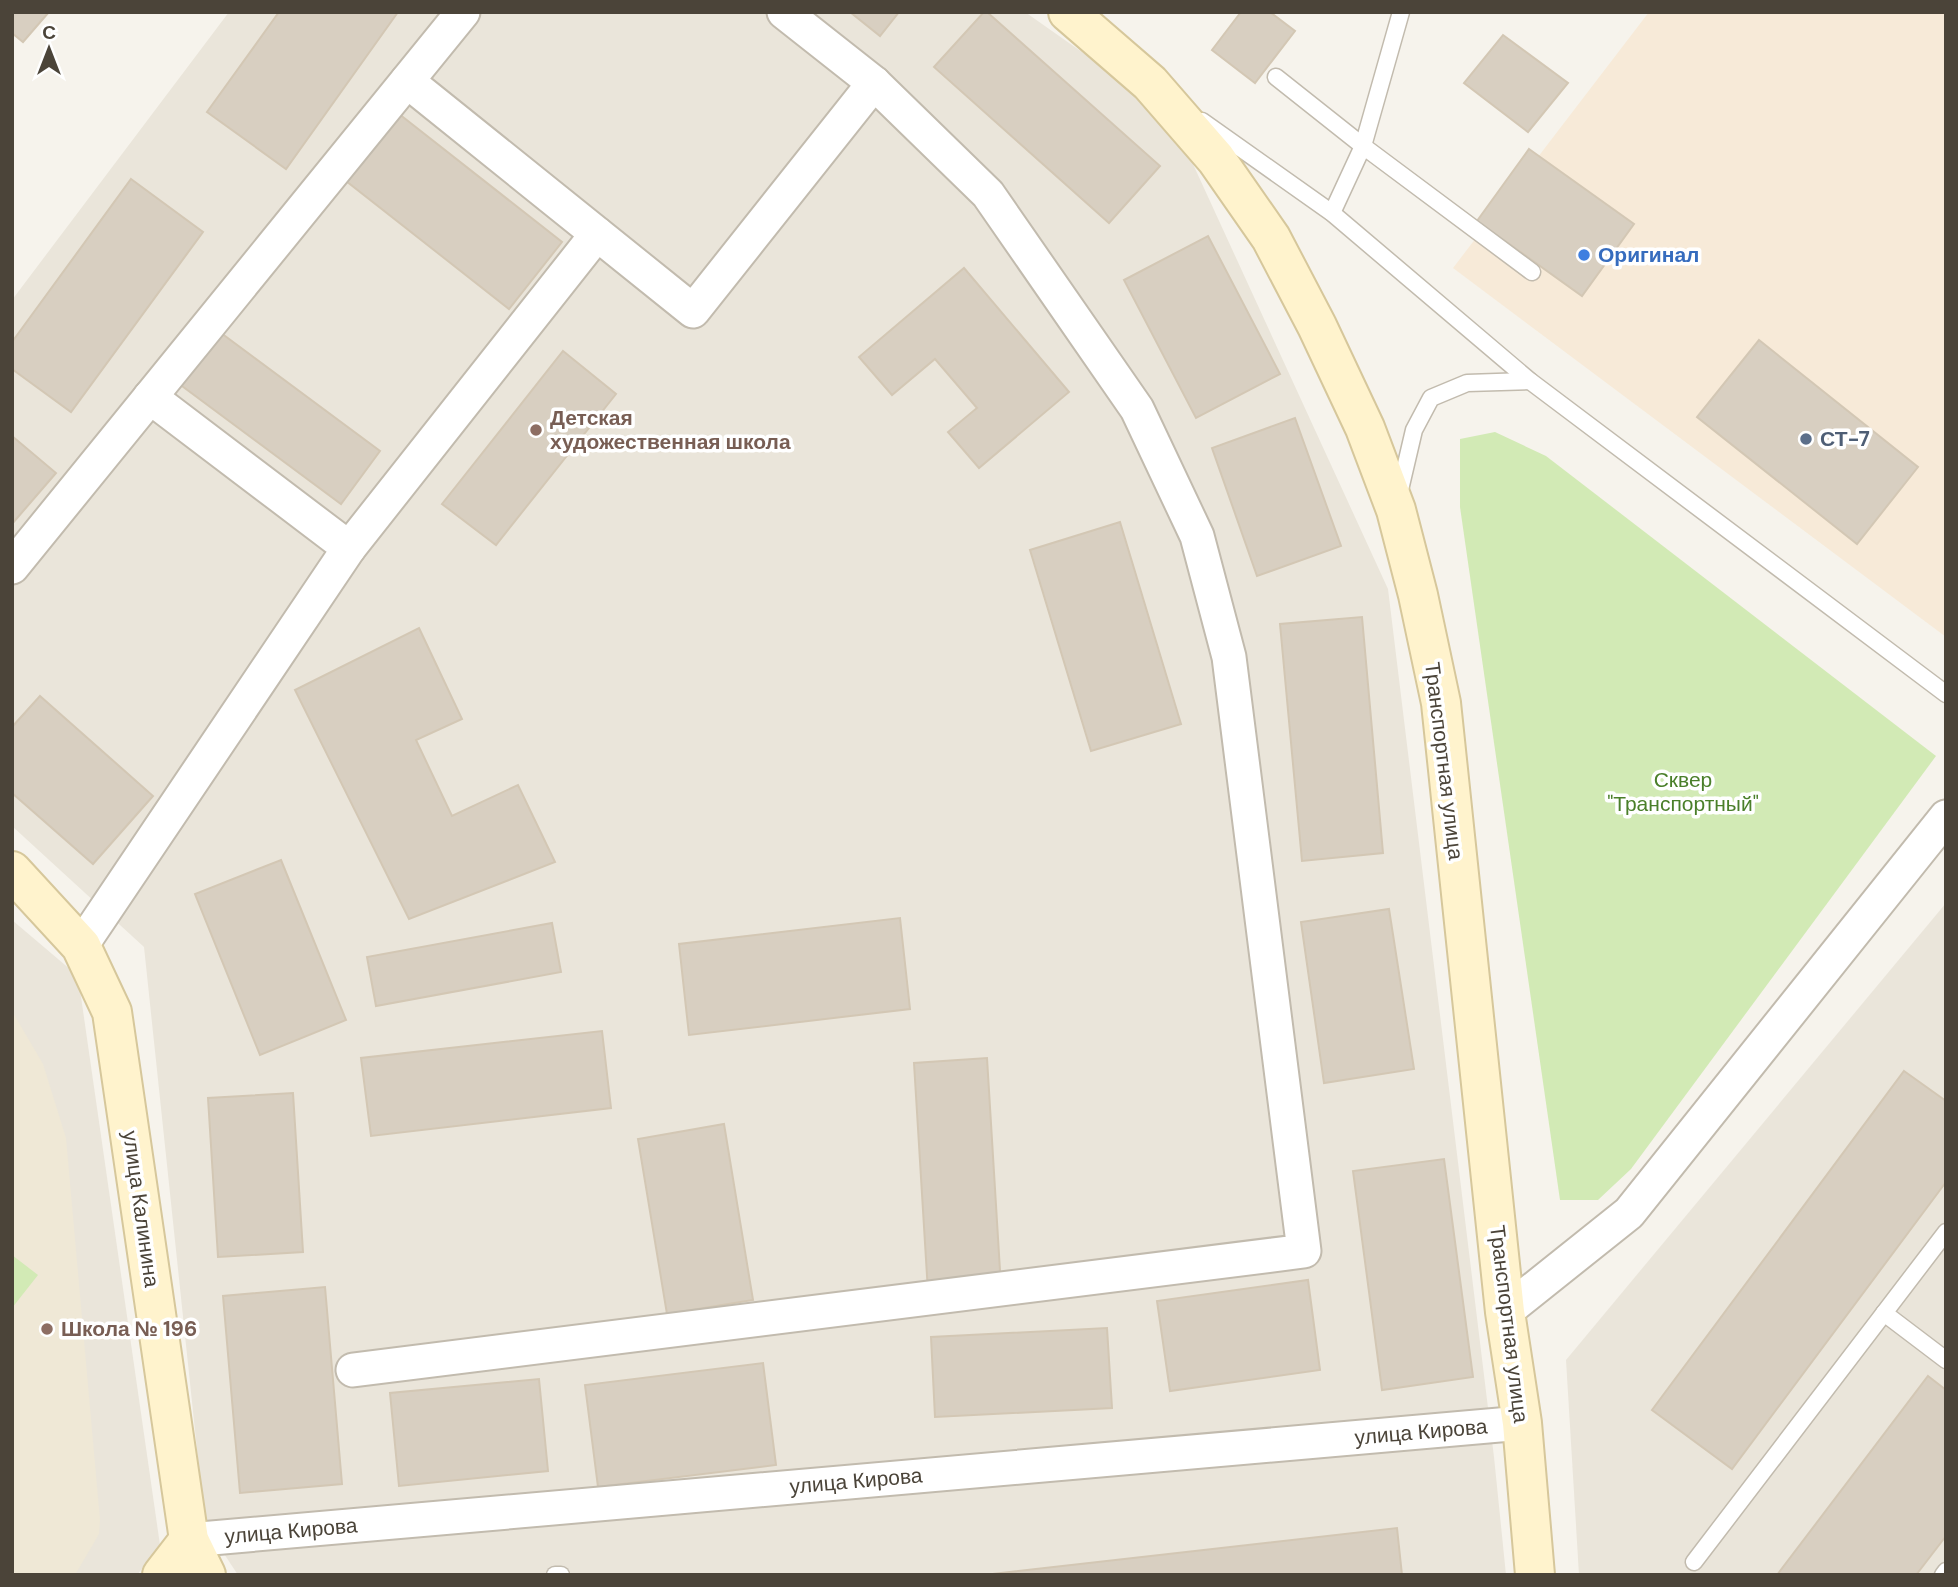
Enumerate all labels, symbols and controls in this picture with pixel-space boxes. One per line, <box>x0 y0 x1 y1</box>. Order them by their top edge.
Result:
north arrow <box>14 14 84 84</box>
text: С <box>42 20 56 45</box>
place label: Оригинал <box>1598 241 1699 269</box>
marker: Оригинал <box>1576 247 1592 263</box>
place label: Детская художественная школа <box>550 404 791 456</box>
marker: Детская художественная школа <box>528 422 544 438</box>
place label: СТ-7 <box>1820 425 1870 453</box>
marker: СТ-7 <box>1798 431 1814 447</box>
street label: Транспортная улица <box>1418 661 1470 862</box>
park label: Сквер "Транспортный" <box>1607 766 1759 818</box>
street label: улица Калинина <box>116 1129 166 1289</box>
street label: Транспортная улица <box>1483 1224 1535 1425</box>
place label: Школа № 196 <box>61 1315 197 1343</box>
marker: Школа № 196 <box>39 1321 55 1337</box>
street label: улица Кирова <box>1353 1412 1489 1452</box>
street label: улица Кирова <box>788 1461 924 1501</box>
street label: улица Кирова <box>223 1511 359 1551</box>

